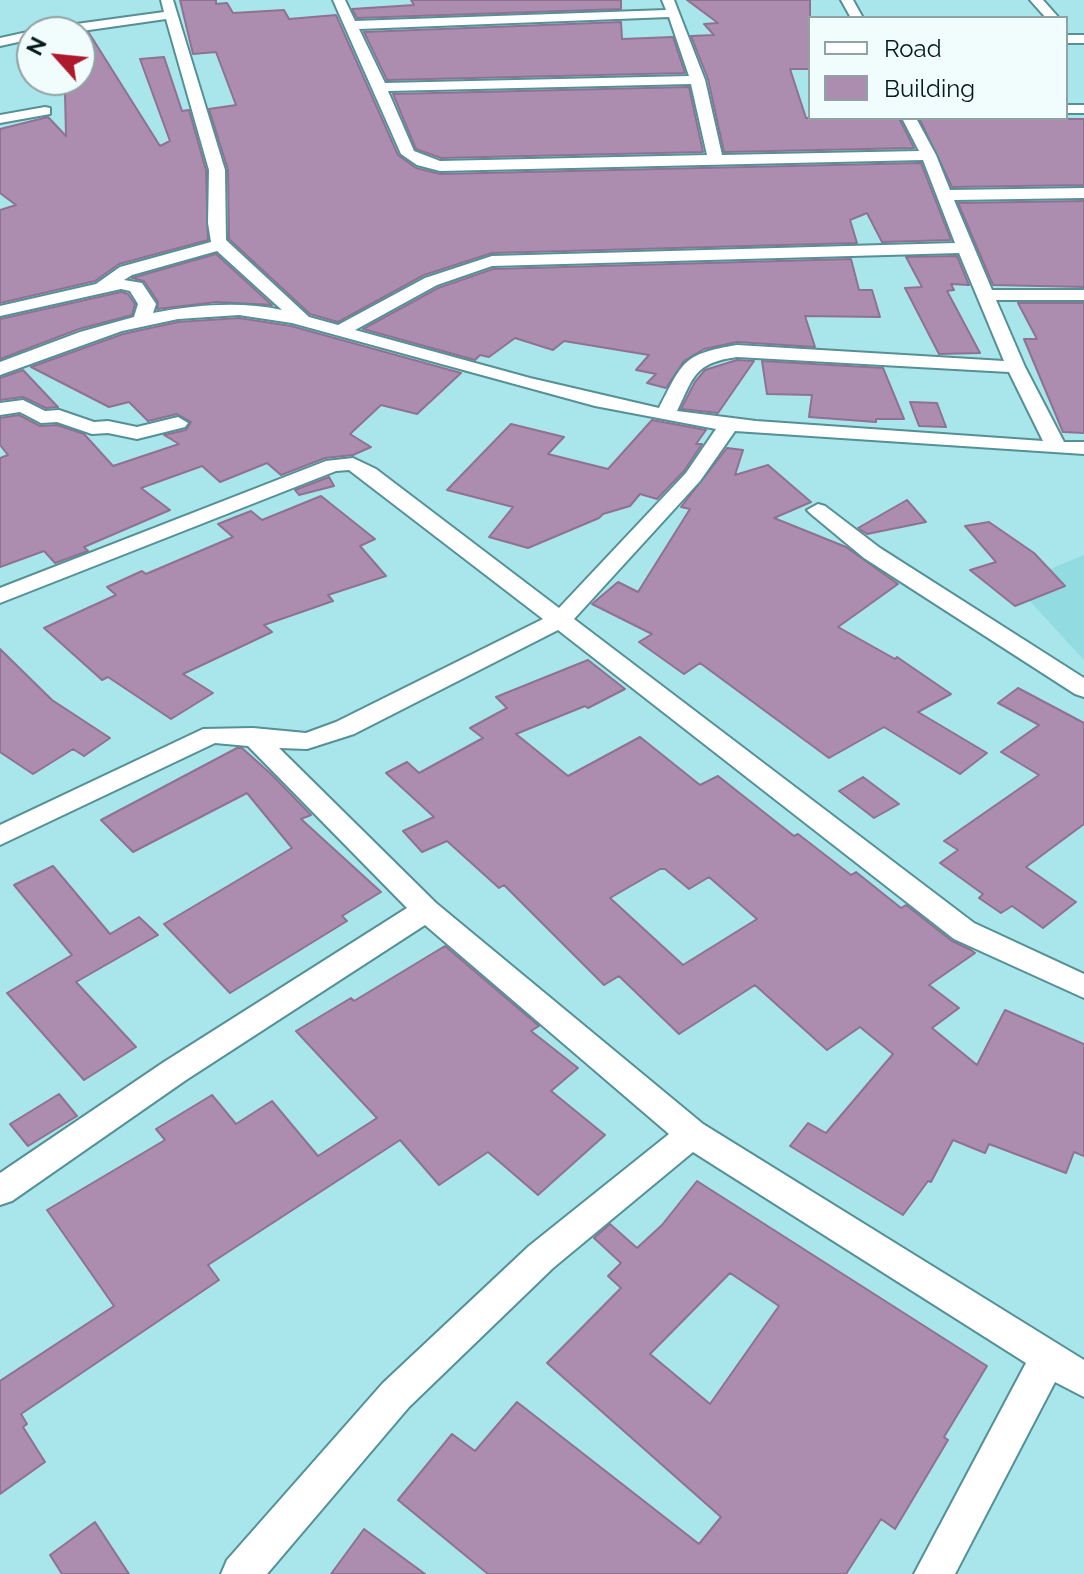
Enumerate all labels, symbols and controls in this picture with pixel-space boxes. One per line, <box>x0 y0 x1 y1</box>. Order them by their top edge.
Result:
north arrow <box>16 16 96 96</box>
legend <box>808 16 1068 120</box>
text: N <box>21 33 52 59</box>
text: Road <box>884 34 942 63</box>
text: Building <box>884 74 975 103</box>

